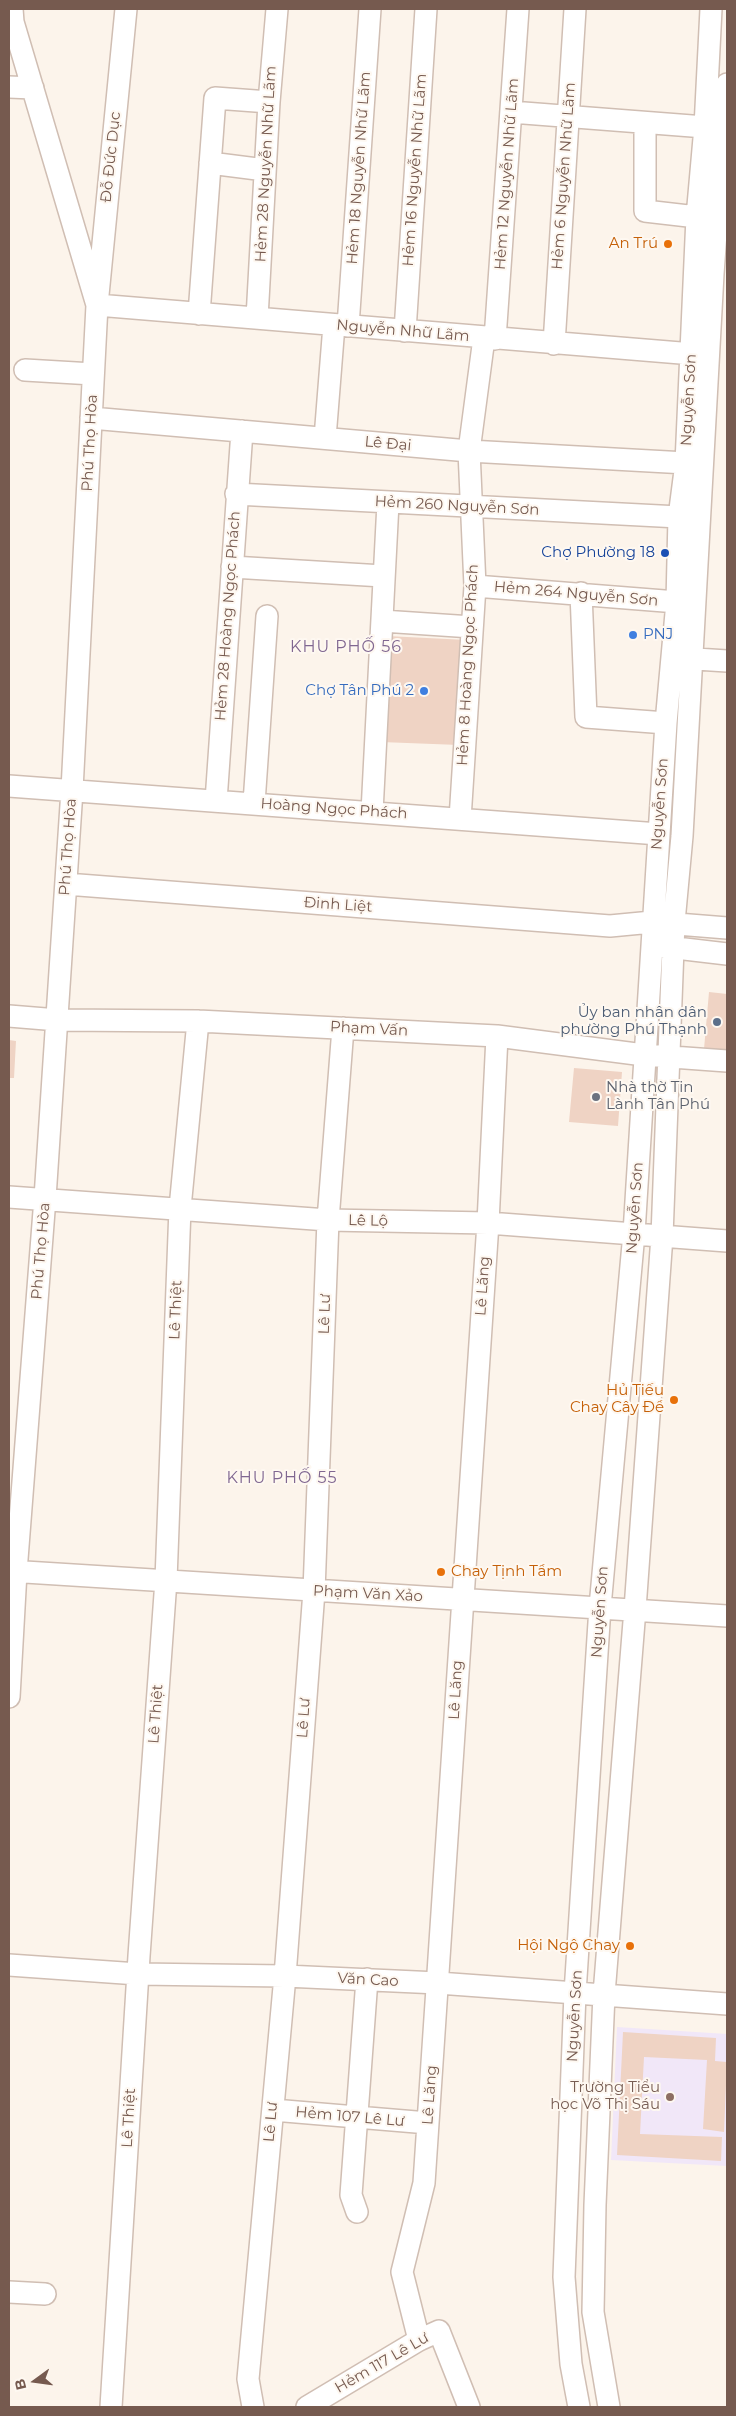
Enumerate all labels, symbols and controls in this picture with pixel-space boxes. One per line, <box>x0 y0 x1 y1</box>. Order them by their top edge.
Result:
street label: Hẻm 28 Nguyễn Nhữ Lãm <box>252 65 280 263</box>
street label: Hẻm 18 Nguyễn Nhữ Lãm <box>343 71 375 265</box>
street label: Hẻm 16 Nguyễn Nhữ Lãm <box>399 73 431 267</box>
street label: Hẻm 12 Nguyễn Nhữ Lãm <box>491 77 523 271</box>
street label: Hẻm 6 Nguyễn Nhữ Lãm <box>548 82 580 270</box>
street label: Đỗ Đức Dục <box>97 111 125 203</box>
place label: An Trú <box>609 235 658 253</box>
marker: An Trú <box>662 238 674 250</box>
street label: Nguyễn Nhữ Lãm <box>336 316 470 346</box>
street label: Nguyễn Sơn <box>678 353 700 447</box>
street label: Phú Thọ Hòa <box>78 394 102 492</box>
street label: Lê Đại <box>364 433 412 455</box>
street label: Hẻm 260 Nguyễn Sơn <box>374 493 540 519</box>
street label: Hẻm 28 Hoàng Ngọc Phách <box>212 510 244 722</box>
place label: Chợ Phường 18 <box>541 544 655 562</box>
marker: Chợ Phường 18 <box>659 547 671 559</box>
street label: Hẻm 8 Hoàng Ngọc Phách <box>454 564 482 766</box>
street label: Hẻm 264 Nguyễn Sơn <box>493 578 659 610</box>
place label: PNJ <box>643 626 673 644</box>
marker: PNJ <box>627 629 639 641</box>
district label: KHU PHỐ 56 <box>289 637 403 657</box>
place label: Chợ Tân Phú 2 <box>305 682 414 700</box>
marker: Chợ Tân Phú 2 <box>418 685 430 697</box>
street label: Nguyễn Sơn <box>648 757 672 851</box>
street label: Hoàng Ngọc Phách <box>260 795 408 823</box>
street label: Phú Thọ Hòa <box>56 798 80 896</box>
street label: Đinh Liệt <box>303 894 373 916</box>
place label: Ủy ban nhân dân phường Phú Thạnh <box>560 1004 707 1039</box>
marker: Ủy ban nhân dân phường Phú Thạnh <box>711 1016 723 1028</box>
street label: Phạm Vấn <box>329 1018 409 1040</box>
place label: Nhà thờ Tin Lành Tân Phú <box>606 1079 710 1114</box>
marker: Nhà thờ Tin Lành Tân Phú <box>590 1091 602 1103</box>
street label: Nguyễn Sơn <box>623 1161 647 1255</box>
street label: Phú Thọ Hòa <box>28 1202 54 1300</box>
street label: Lê Lộ <box>348 1212 388 1230</box>
street label: Lê Lăng <box>472 1256 494 1316</box>
street label: Lê Thiệt <box>166 1280 186 1340</box>
street label: Lê Lư <box>315 1293 335 1335</box>
place label: Hủ Tiếu Chay Cây Đề <box>570 1382 664 1417</box>
marker: Hủ Tiếu Chay Cây Đề <box>668 1394 680 1406</box>
district label: KHU PHỐ 55 <box>225 1468 339 1488</box>
place label: Chay Tịnh Tầm <box>451 1563 562 1581</box>
street label: Nguyễn Sơn <box>588 1565 612 1659</box>
marker: Chay Tịnh Tầm <box>435 1566 447 1578</box>
street label: Phạm Văn Xảo <box>313 1582 423 1606</box>
street label: Lê Lăng <box>445 1660 467 1720</box>
street label: Lê Thiệt <box>145 1684 167 1744</box>
street label: Lê Lư <box>294 1697 314 1739</box>
place label: Hội Ngộ Chay <box>517 1937 620 1955</box>
marker: Hội Ngộ Chay <box>624 1940 636 1952</box>
street label: Văn Cao <box>337 1969 399 1991</box>
street label: Nguyễn Sơn <box>564 1969 586 2063</box>
street label: Lê Lăng <box>419 2065 441 2125</box>
place label: Trường Tiểu học Võ Thị Sáu <box>550 2079 660 2114</box>
street label: Lê Thiệt <box>118 2088 140 2148</box>
marker: Trường Tiểu học Võ Thị Sáu <box>664 2091 676 2103</box>
street label: Lê Lư <box>260 2101 282 2143</box>
street label: Hẻm 107 Lê Lư <box>295 2103 405 2131</box>
street label: Hẻm 117 Lê Lư <box>332 2329 432 2397</box>
north arrow <box>10 2356 60 2406</box>
text: B <box>10 2377 30 2392</box>

